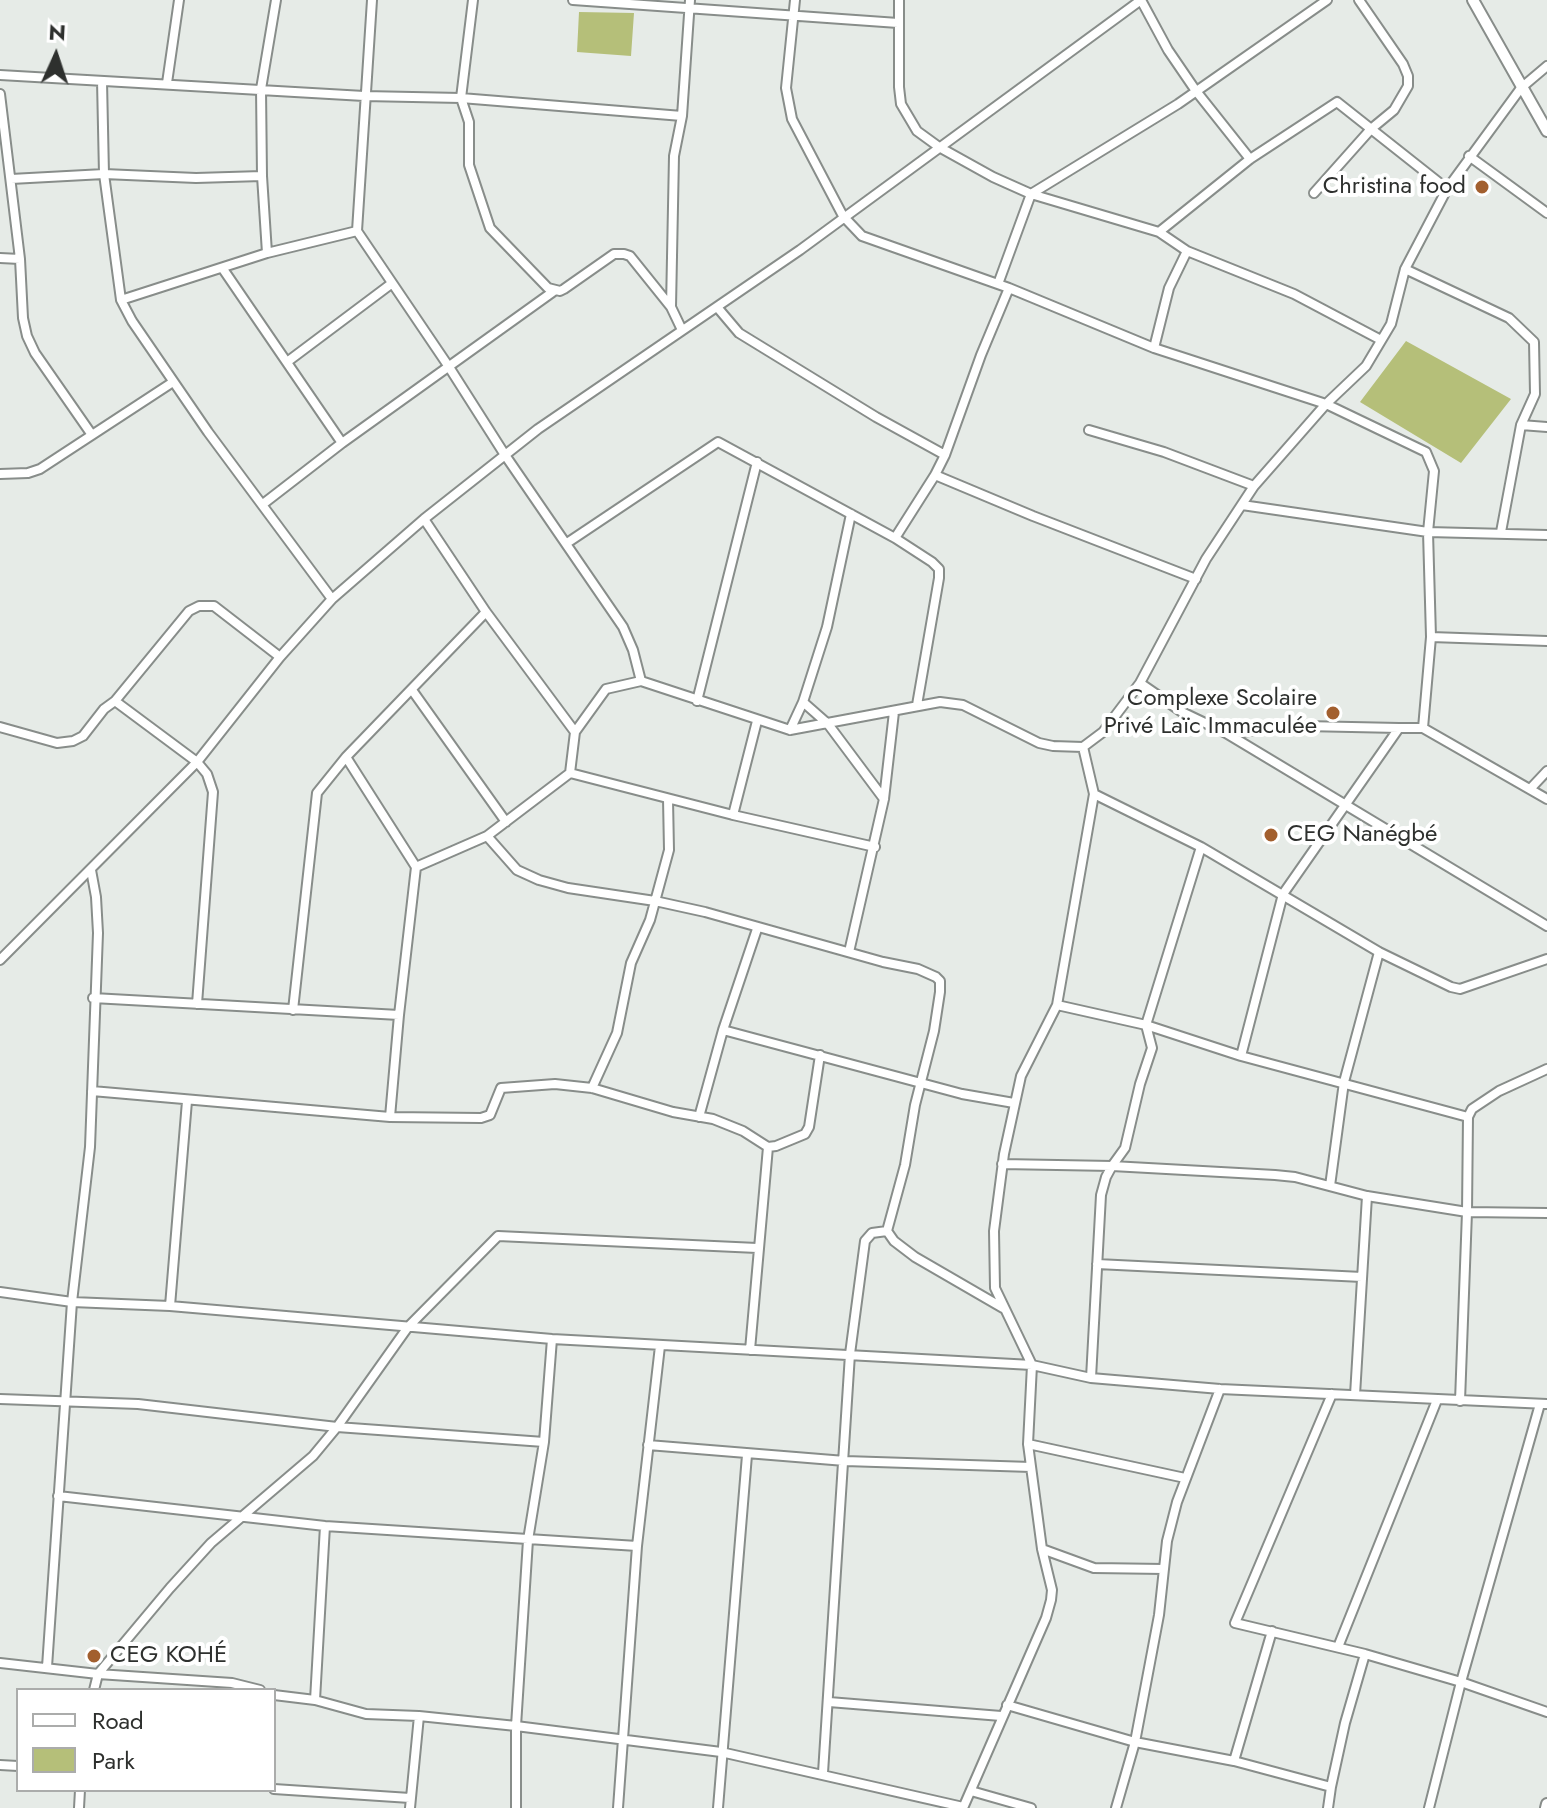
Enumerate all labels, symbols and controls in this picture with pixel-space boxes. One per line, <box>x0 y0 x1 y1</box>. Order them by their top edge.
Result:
north arrow <box>16 16 96 96</box>
text: N <box>48 16 67 48</box>
place label: Christina food <box>1323 173 1466 201</box>
marker: Christina food <box>1473 178 1491 196</box>
place label: Complexe Scolaire Privé Laïc Immaculée <box>1104 685 1317 741</box>
marker: Complexe Scolaire Privé Laïc Immaculée <box>1324 704 1342 722</box>
place label: CEG Nanégbé <box>1287 821 1437 849</box>
marker: CEG Nanégbé <box>1262 826 1280 844</box>
place label: CEG KOHÉ <box>110 1642 227 1670</box>
marker: CEG KOHÉ <box>85 1647 103 1665</box>
legend <box>16 1688 276 1792</box>
text: Road <box>92 1703 144 1738</box>
text: Park <box>92 1743 135 1778</box>

